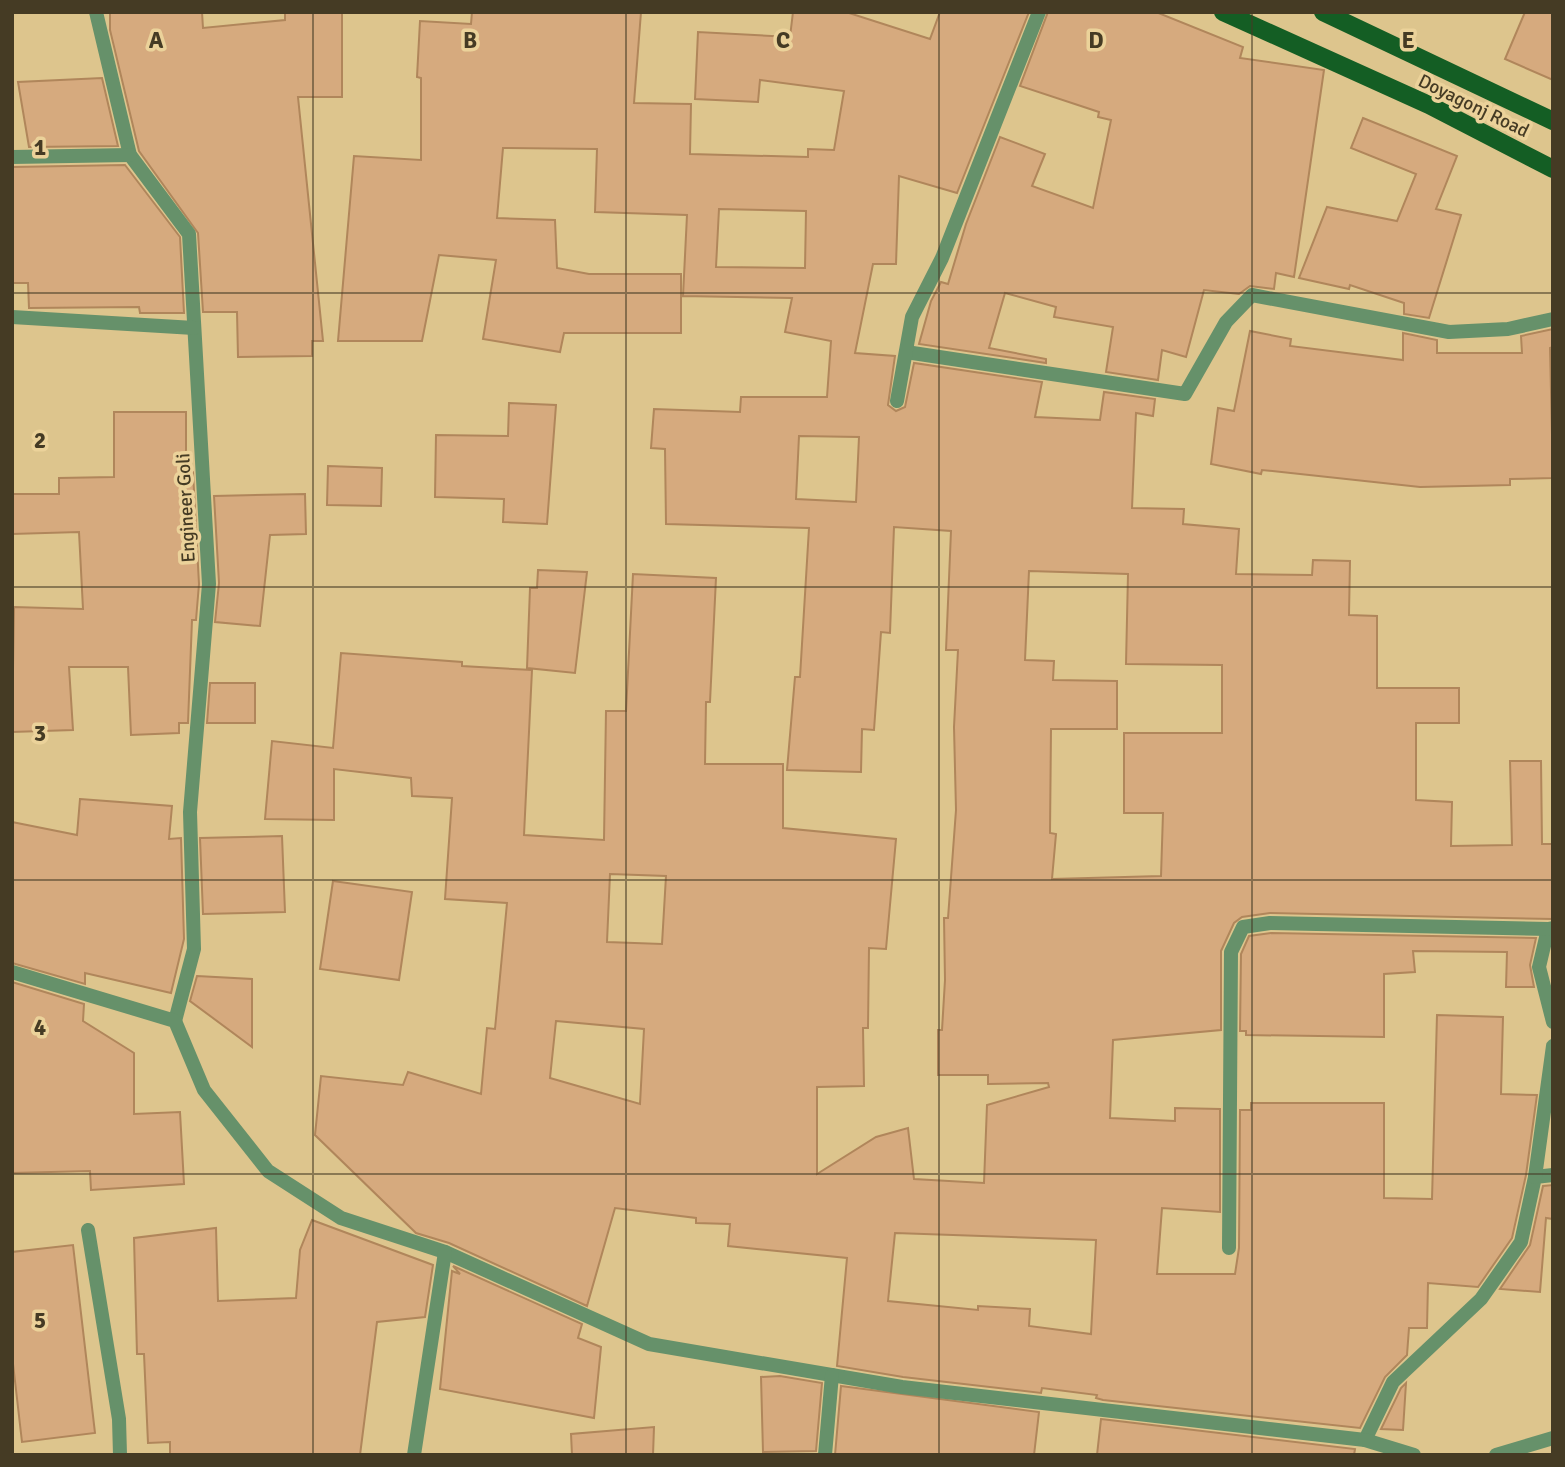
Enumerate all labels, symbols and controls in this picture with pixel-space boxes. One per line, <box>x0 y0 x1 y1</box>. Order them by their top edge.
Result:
text: A <box>149 26 164 55</box>
text: B <box>463 26 477 55</box>
text: C <box>776 26 790 55</box>
text: D <box>1088 26 1104 55</box>
text: E <box>1401 26 1415 55</box>
street label: Doyagonj Road <box>1414 69 1533 143</box>
text: 1 <box>34 133 46 162</box>
text: 2 <box>34 426 46 455</box>
street label: Engineer Goli <box>171 453 201 563</box>
text: 3 <box>34 719 46 748</box>
text: 4 <box>34 1013 46 1042</box>
text: 5 <box>34 1306 46 1335</box>

